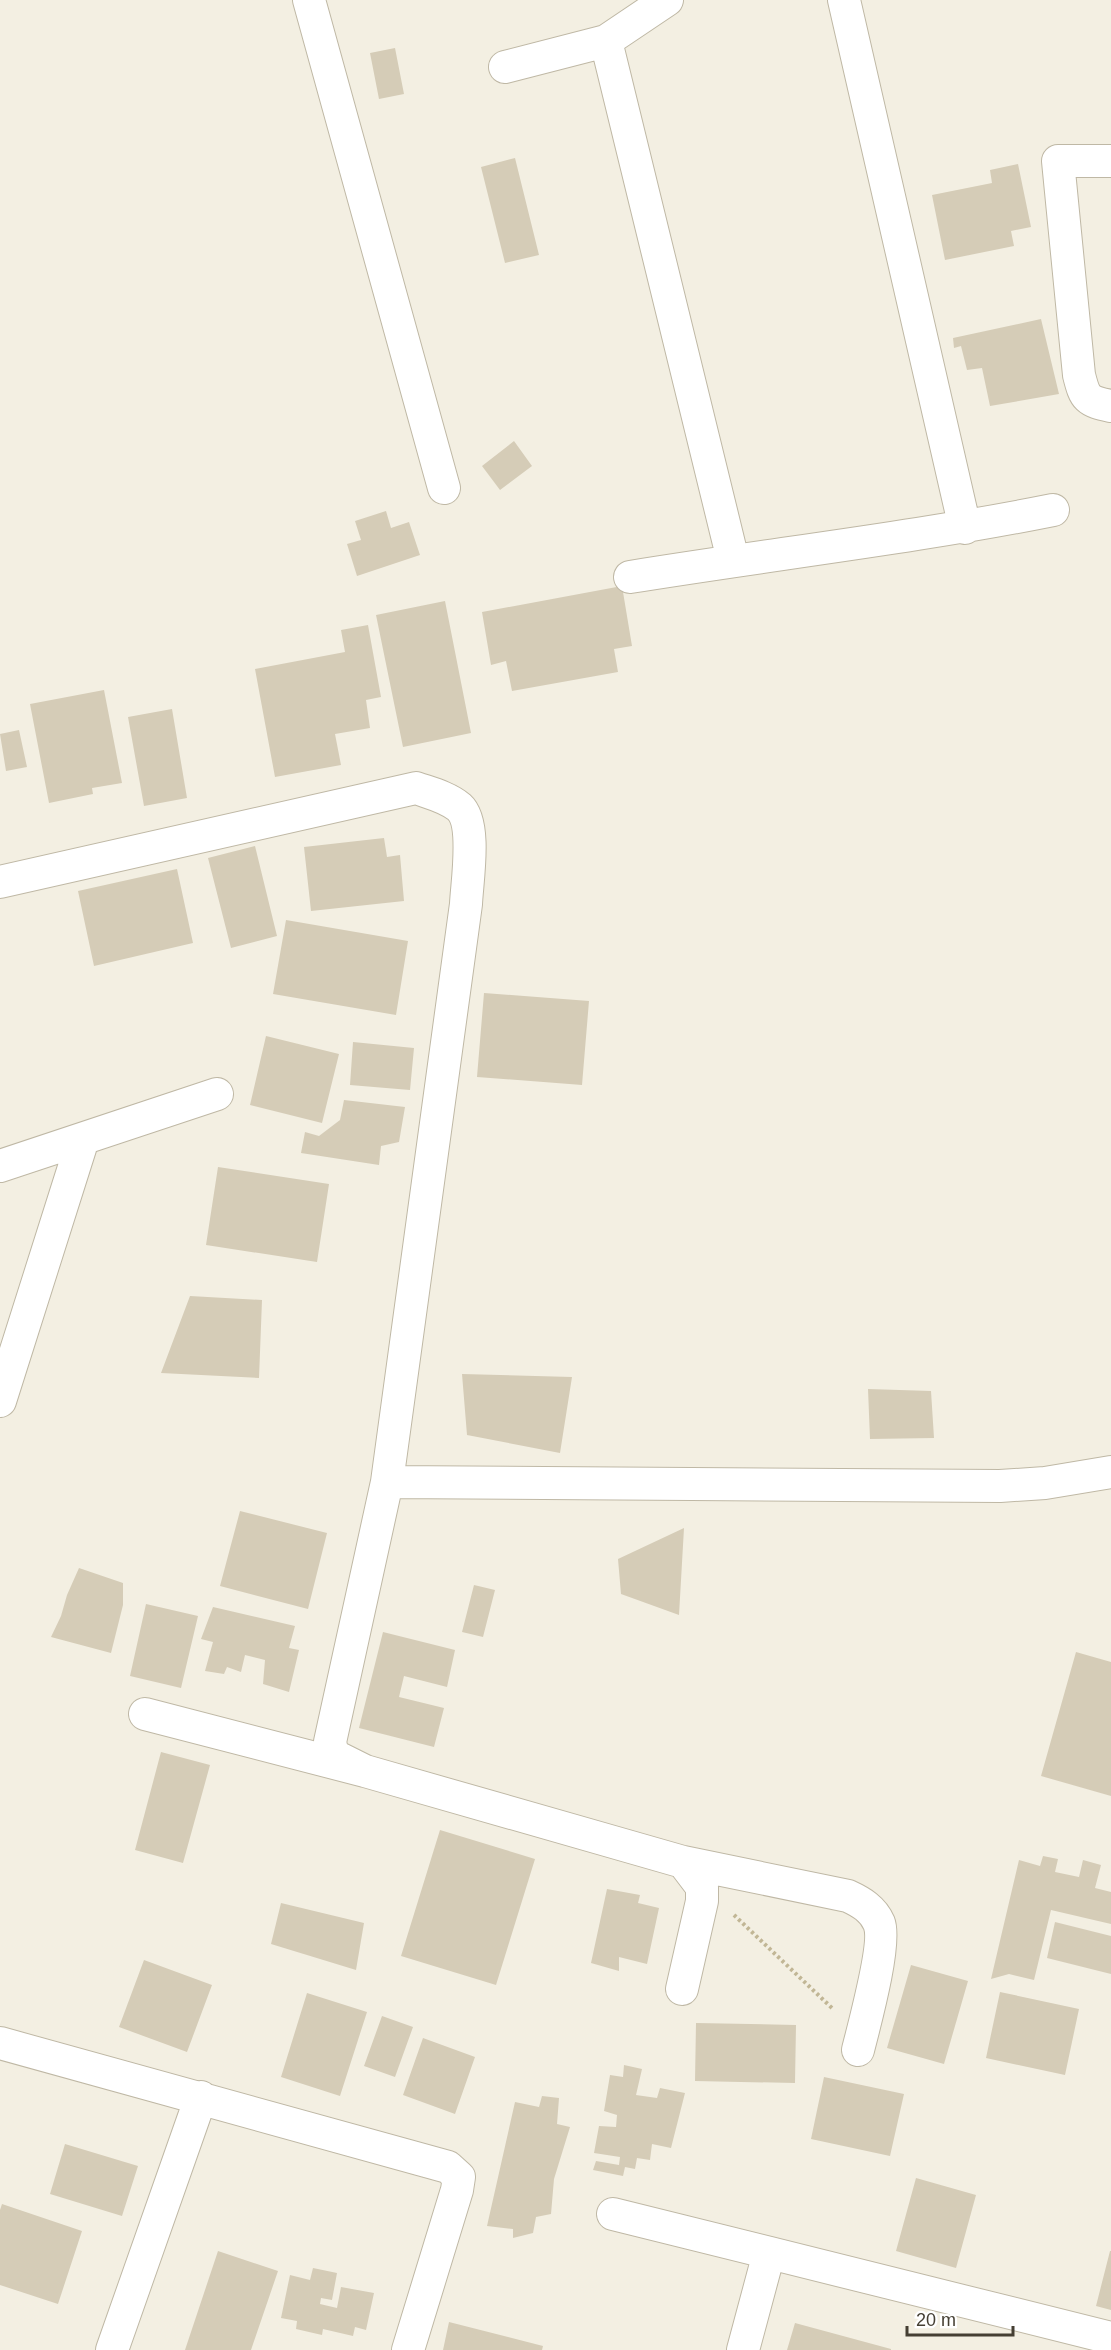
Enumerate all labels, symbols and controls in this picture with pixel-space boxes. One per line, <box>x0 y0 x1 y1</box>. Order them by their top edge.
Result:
scale bar <box>907 2299 1014 2337</box>
text: 20 m <box>916 2310 956 2330</box>

